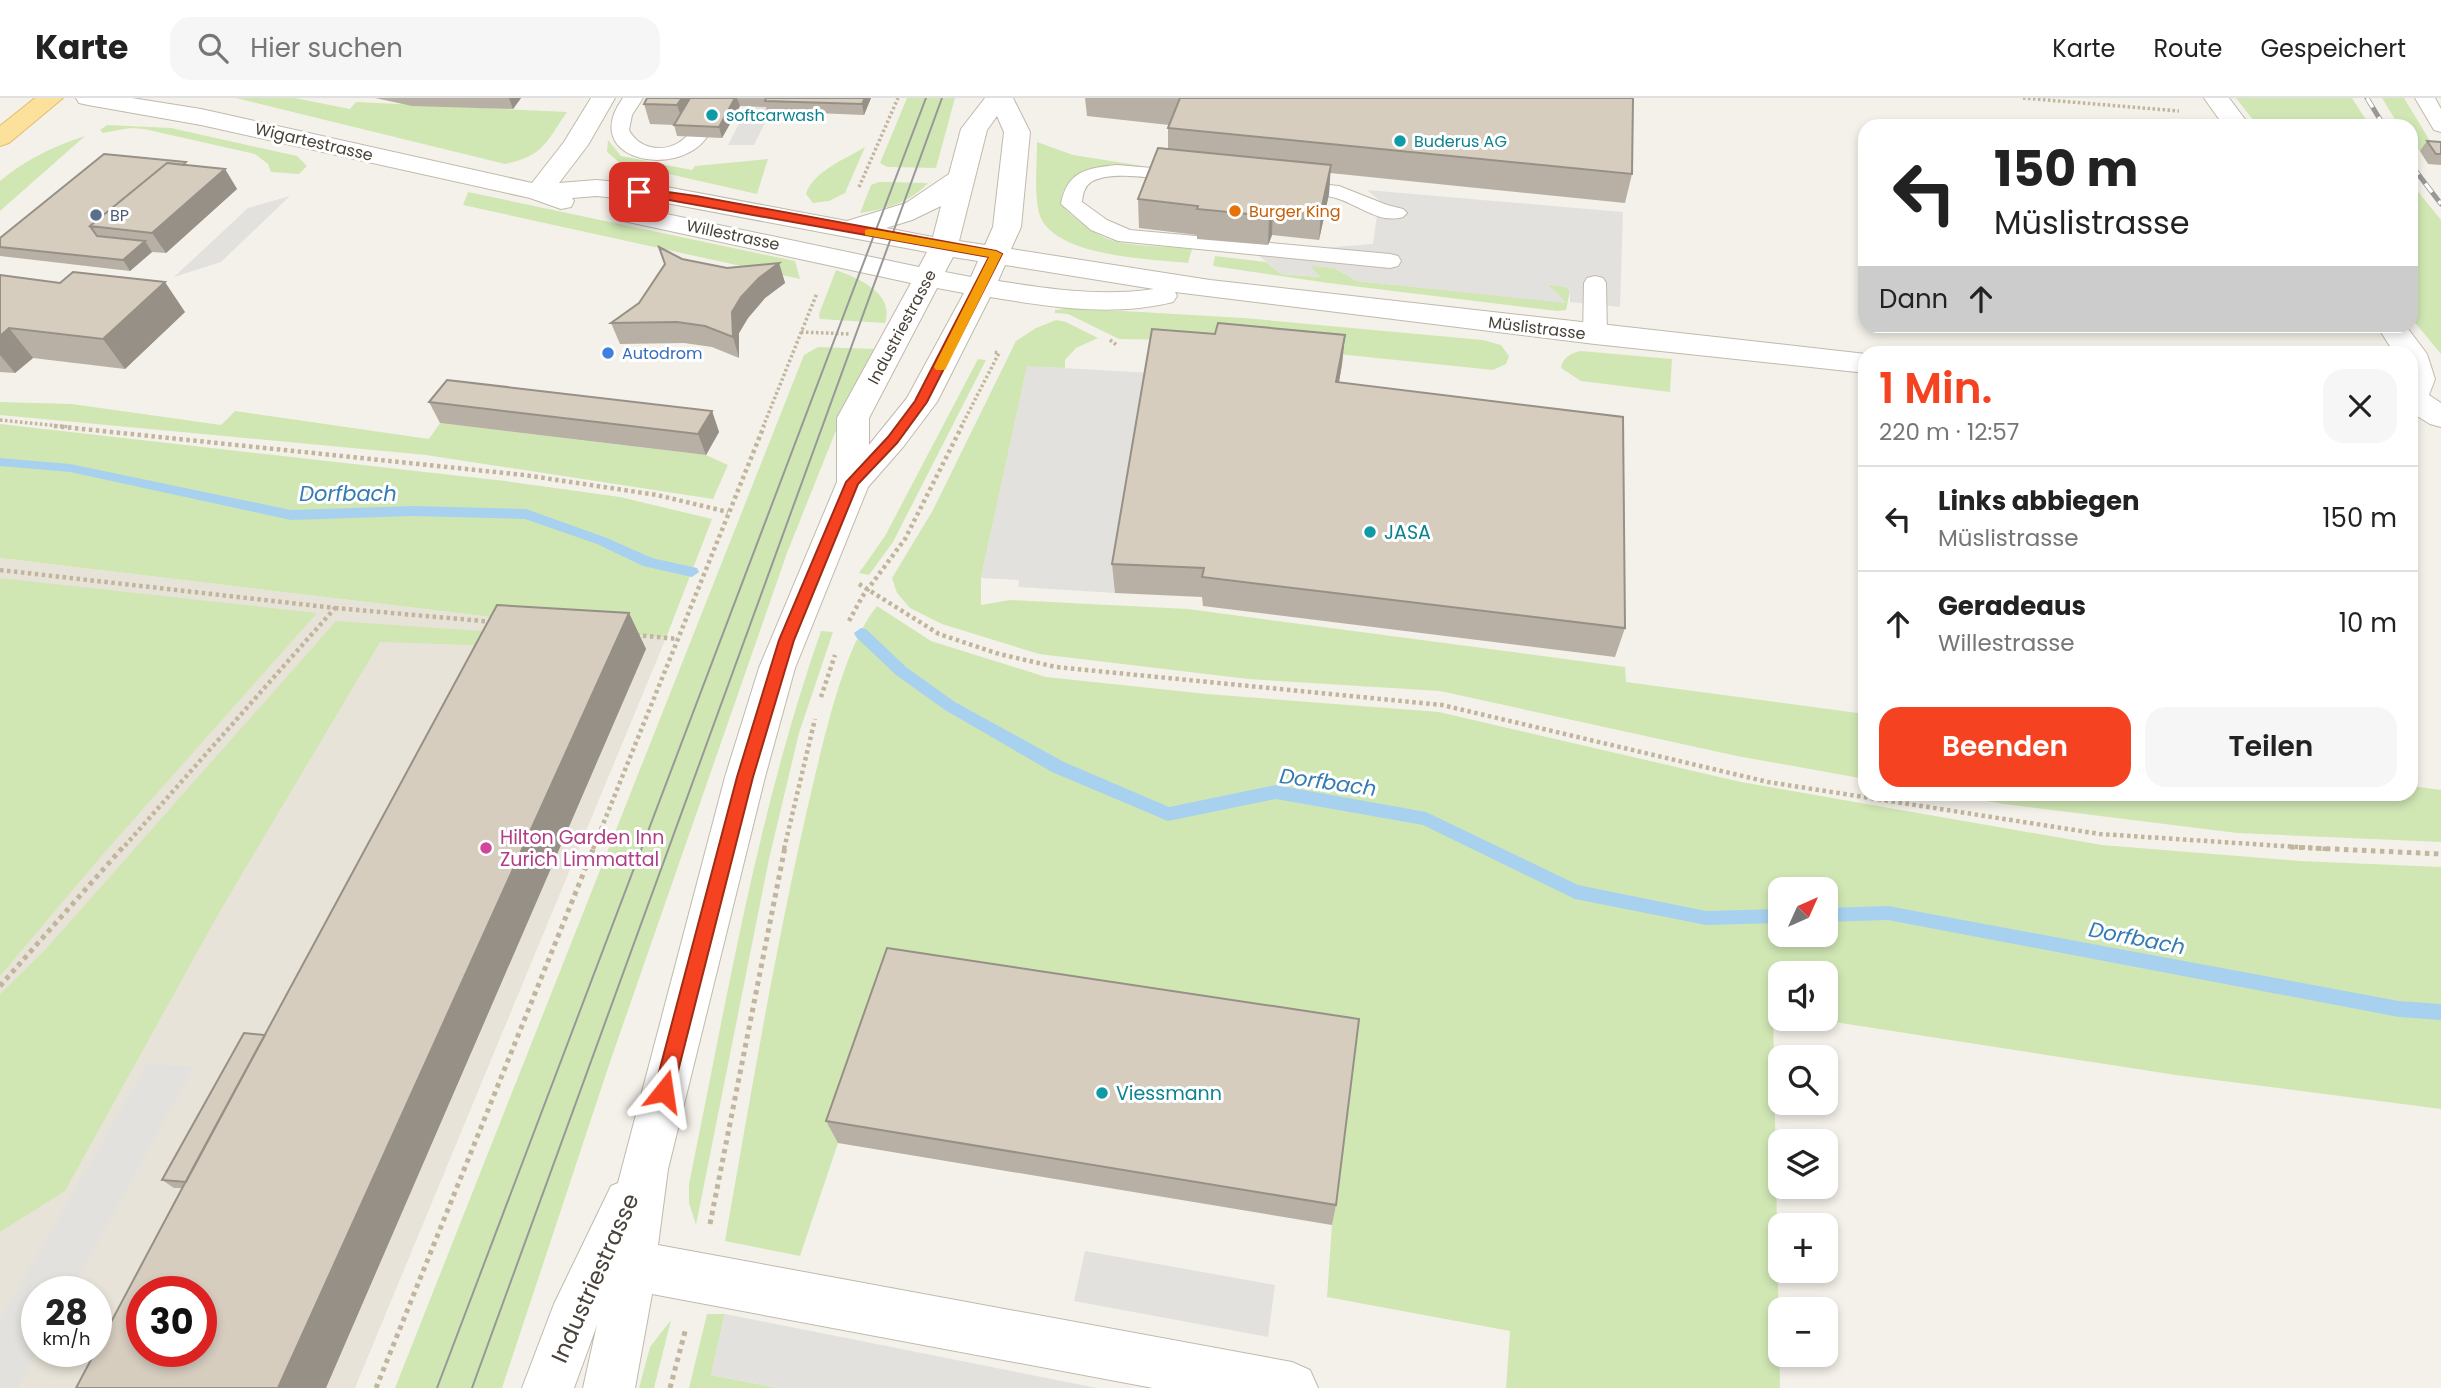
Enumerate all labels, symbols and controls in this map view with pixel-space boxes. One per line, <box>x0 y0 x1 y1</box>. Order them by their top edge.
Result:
search box <box>170 17 660 80</box>
text: Karte <box>35 24 128 71</box>
icon: search <box>194 29 232 67</box>
text: Hier suchen <box>250 30 403 66</box>
text: Karte <box>2052 32 2115 65</box>
text: Route <box>2153 32 2222 65</box>
text: Gespeichert <box>2260 32 2406 65</box>
place label: softcarwash <box>726 104 825 127</box>
marker: softcarwash <box>704 107 720 123</box>
street label: Wigartestrasse <box>253 117 375 167</box>
place label: Buderus AG <box>1414 130 1507 153</box>
marker: Buderus AG <box>1392 133 1408 149</box>
text: 150 m <box>1994 135 2139 203</box>
icon: left <box>1879 147 1970 238</box>
pin <box>609 162 669 222</box>
icon: arrive <box>620 173 658 211</box>
place label: Burger King <box>1249 200 1341 223</box>
text: Müslistrasse <box>1994 200 2190 245</box>
marker: Burger King <box>1227 203 1243 219</box>
place label: BP <box>110 204 129 227</box>
marker: BP <box>88 207 104 223</box>
street label: Willestrasse <box>684 214 782 256</box>
street label: Industriestrasse <box>862 266 942 388</box>
icon: ahead <box>1962 280 2000 318</box>
text: Dann <box>1879 281 1948 317</box>
street label: Müslistrasse <box>1487 311 1587 345</box>
place label: Autodrom <box>622 342 703 365</box>
marker: Autodrom <box>600 345 616 361</box>
text: 1 Min. <box>1879 359 1992 418</box>
button: close <box>2323 369 2397 443</box>
text: 220 m · 12:57 <box>1879 416 2019 448</box>
water label: Dorfbach <box>299 479 397 508</box>
text: Links abbiegen <box>1938 483 2140 519</box>
icon: left <box>1879 500 1917 538</box>
text: 150 m <box>2322 500 2397 536</box>
place label: JASA <box>1384 519 1431 546</box>
text: Müslistrasse <box>1938 522 2079 554</box>
marker: JASA <box>1362 524 1378 540</box>
text: Geradeaus <box>1938 588 2086 624</box>
icon: ahead <box>1879 605 1917 643</box>
text: 10 m <box>2339 605 2397 641</box>
text: Willestrasse <box>1938 627 2074 659</box>
button: Beenden <box>1879 707 2131 787</box>
button: Teilen <box>2145 707 2397 787</box>
water label: Dorfbach <box>1278 761 1378 803</box>
place label: Hilton Garden Inn Zurich Limmattal <box>500 824 664 873</box>
marker: Hilton Garden Inn Zurich Limmattal <box>478 840 494 856</box>
north arrow <box>1768 877 1838 947</box>
map controls <box>1768 877 1838 1367</box>
water label: Dorfbach <box>2086 914 2188 962</box>
button: sound <box>1768 961 1838 1031</box>
button: search <box>1768 1045 1838 1115</box>
position arrow <box>627 1054 701 1128</box>
place label: Viessmann <box>1116 1080 1222 1107</box>
marker: Viessmann <box>1094 1085 1110 1101</box>
button: layers <box>1768 1129 1838 1199</box>
street label: Industriestrasse <box>543 1188 647 1368</box>
button: + <box>1768 1213 1838 1283</box>
speed limit sign: 30 <box>126 1276 217 1367</box>
text: 28 <box>45 1288 88 1337</box>
button: − <box>1768 1297 1838 1367</box>
text: km/h <box>43 1326 90 1351</box>

